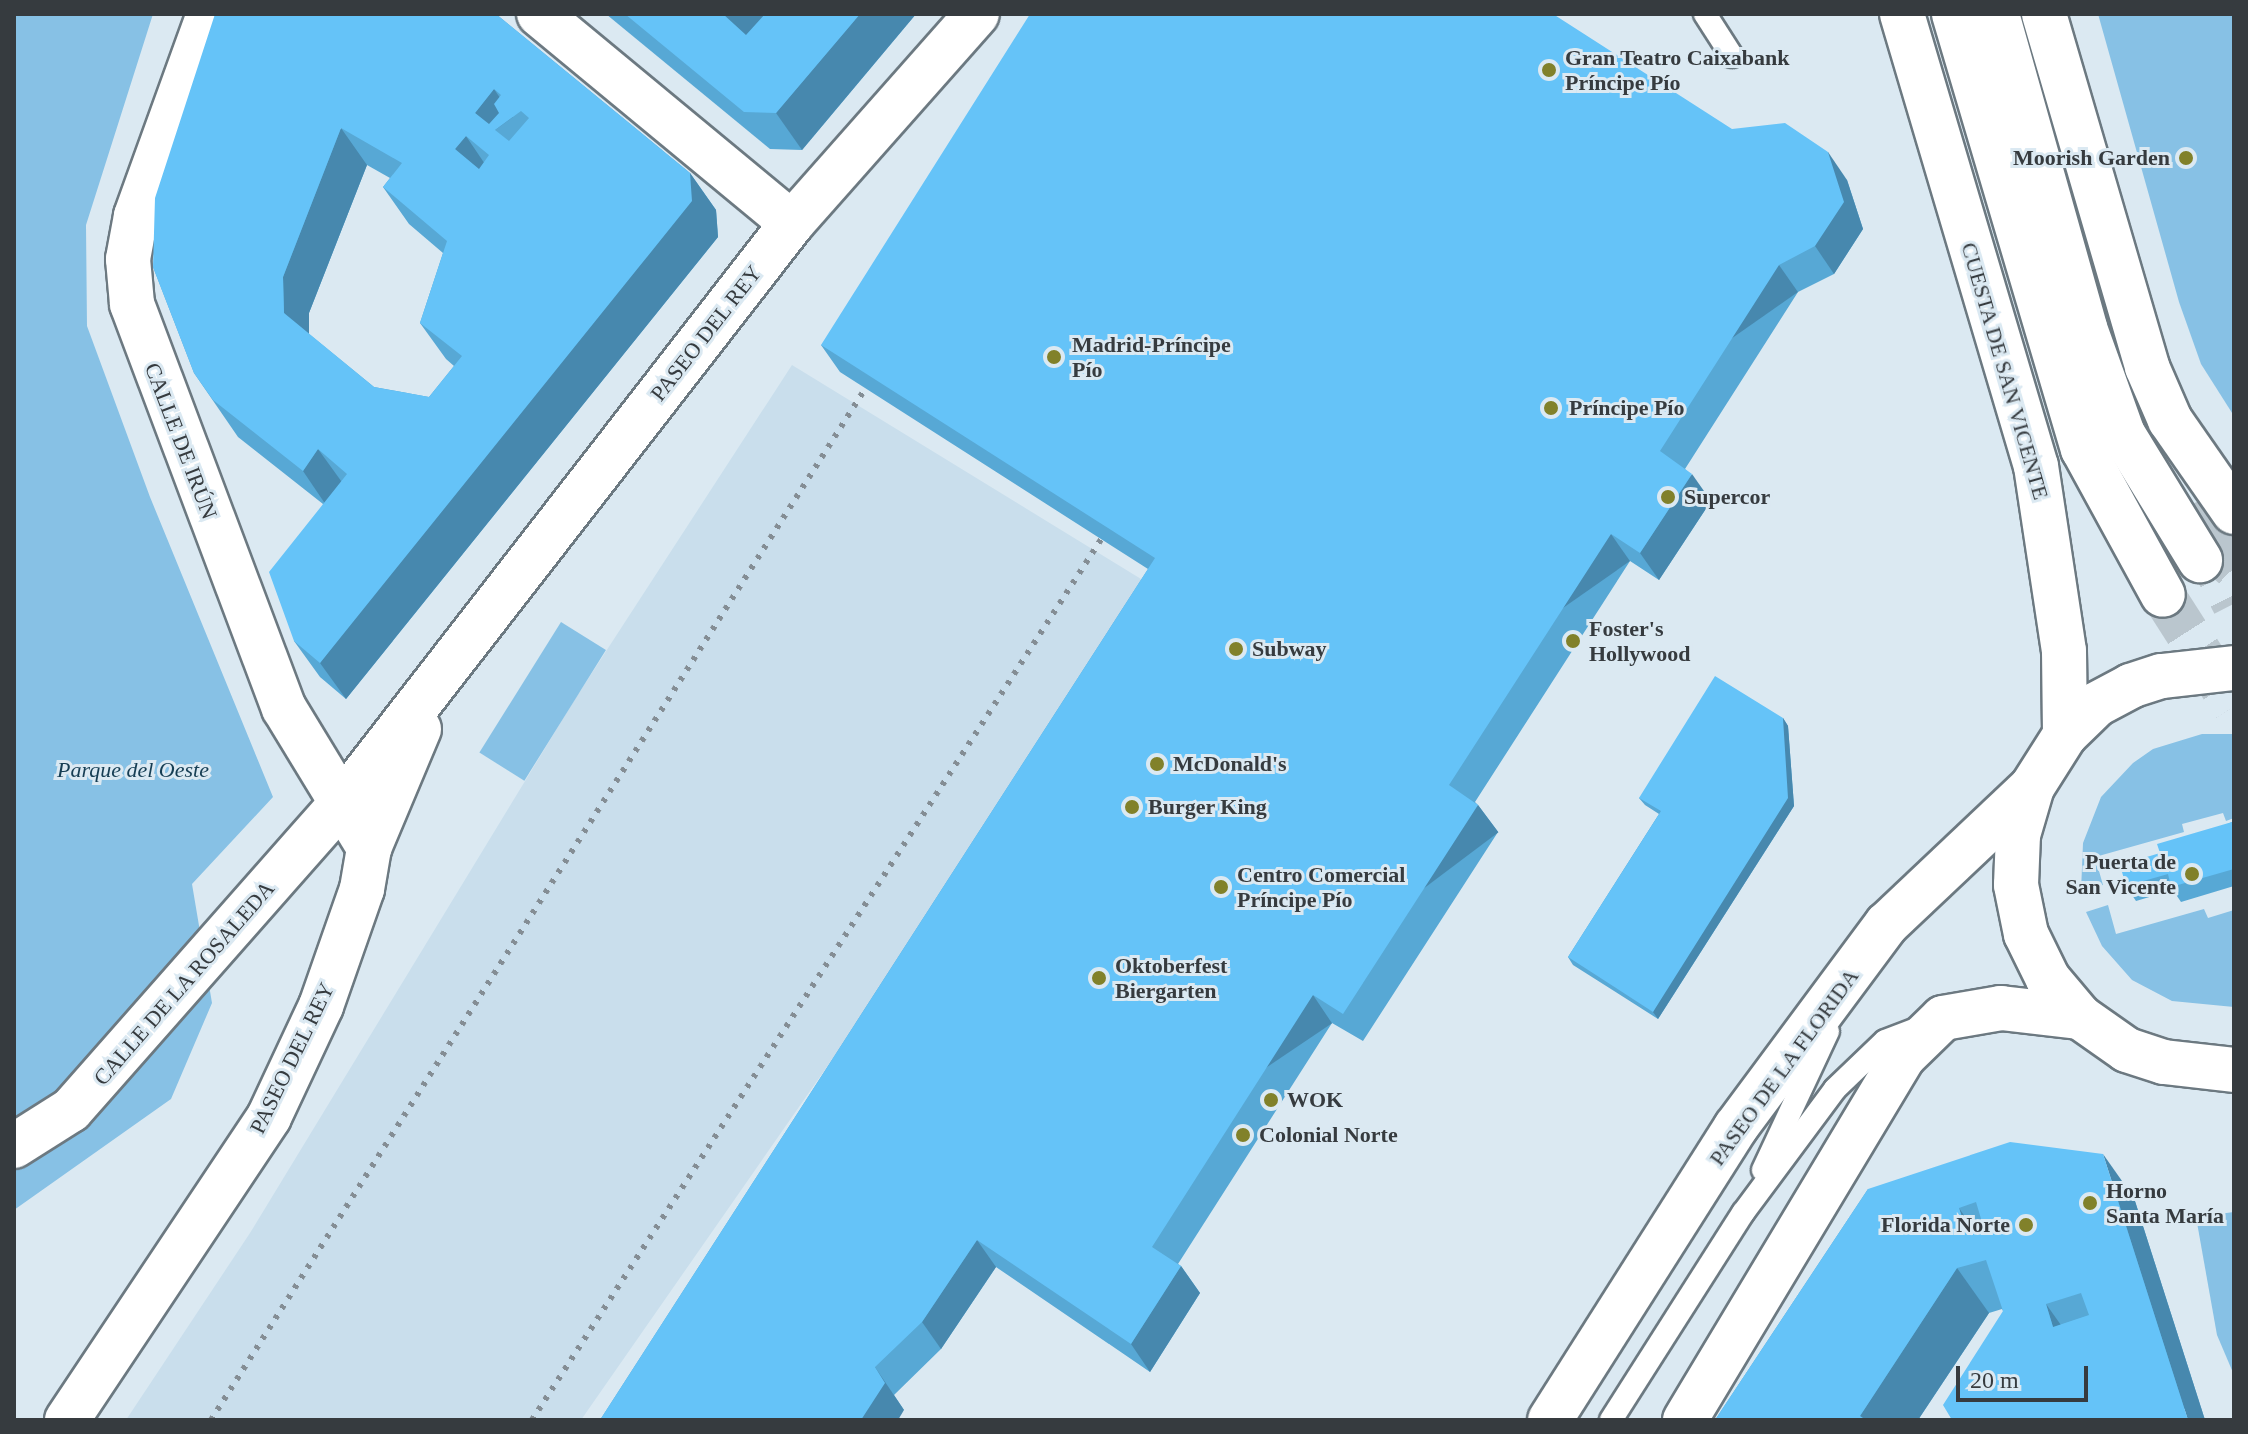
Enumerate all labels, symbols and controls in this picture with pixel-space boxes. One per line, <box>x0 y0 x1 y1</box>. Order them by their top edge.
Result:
place label: Gran Teatro Caixabank Príncipe Pío <box>1565 44 1790 96</box>
marker: Gran Teatro Caixabank Príncipe Pío <box>1540 61 1558 79</box>
place label: Moorish Garden <box>2013 145 2170 171</box>
marker: Moorish Garden <box>2177 149 2195 167</box>
street label: CUESTA DE SAN VICENTE <box>1955 239 2055 503</box>
street label: PASEO DEL REY <box>645 260 767 406</box>
place label: Madrid-Príncipe Pío <box>1072 331 1231 382</box>
marker: Madrid-Príncipe Pío <box>1043 346 1065 368</box>
street label: CALLE DE IRÚN <box>139 359 223 523</box>
place label: Príncipe Pío <box>1569 395 1684 421</box>
marker: Príncipe Pío <box>1540 397 1562 419</box>
place label: Supercor <box>1684 484 1770 510</box>
marker: Supercor <box>1659 488 1677 506</box>
place label: Foster's Hollywood <box>1589 615 1690 666</box>
marker: Foster's Hollywood <box>1564 632 1582 650</box>
place label: Subway <box>1252 636 1327 662</box>
marker: Subway <box>1227 640 1245 658</box>
place label: McDonald's <box>1173 751 1287 777</box>
marker: McDonald's <box>1148 755 1166 773</box>
park label: Parque del Oeste <box>57 757 209 783</box>
place label: Burger King <box>1148 794 1267 820</box>
marker: Burger King <box>1123 798 1141 816</box>
place label: Puerta de San Vicente <box>2065 848 2176 900</box>
place label: Centro Comercial Príncipe Pío <box>1237 861 1405 912</box>
marker: Puerta de San Vicente <box>2183 865 2201 883</box>
street label: CALLE DE LA ROSALEDA <box>88 875 280 1091</box>
marker: Centro Comercial Príncipe Pío <box>1212 878 1230 896</box>
place label: Oktoberfest Biergarten <box>1115 952 1227 1004</box>
street label: PASEO DE LA FLORIDA <box>1703 963 1865 1171</box>
marker: Oktoberfest Biergarten <box>1090 969 1108 987</box>
street label: PASEO DEL REY <box>244 978 340 1138</box>
place label: WOK <box>1287 1087 1343 1113</box>
marker: WOK <box>1262 1091 1280 1109</box>
place label: Colonial Norte <box>1259 1122 1398 1148</box>
marker: Colonial Norte <box>1234 1126 1252 1144</box>
place label: Horno Santa María <box>2106 1177 2224 1228</box>
marker: Horno Santa María <box>2081 1194 2099 1212</box>
place label: Florida Norte <box>1881 1212 2010 1238</box>
marker: Florida Norte <box>2017 1216 2035 1234</box>
scale bar <box>1960 1350 2092 1400</box>
text: 20 m <box>1970 1367 2019 1393</box>

